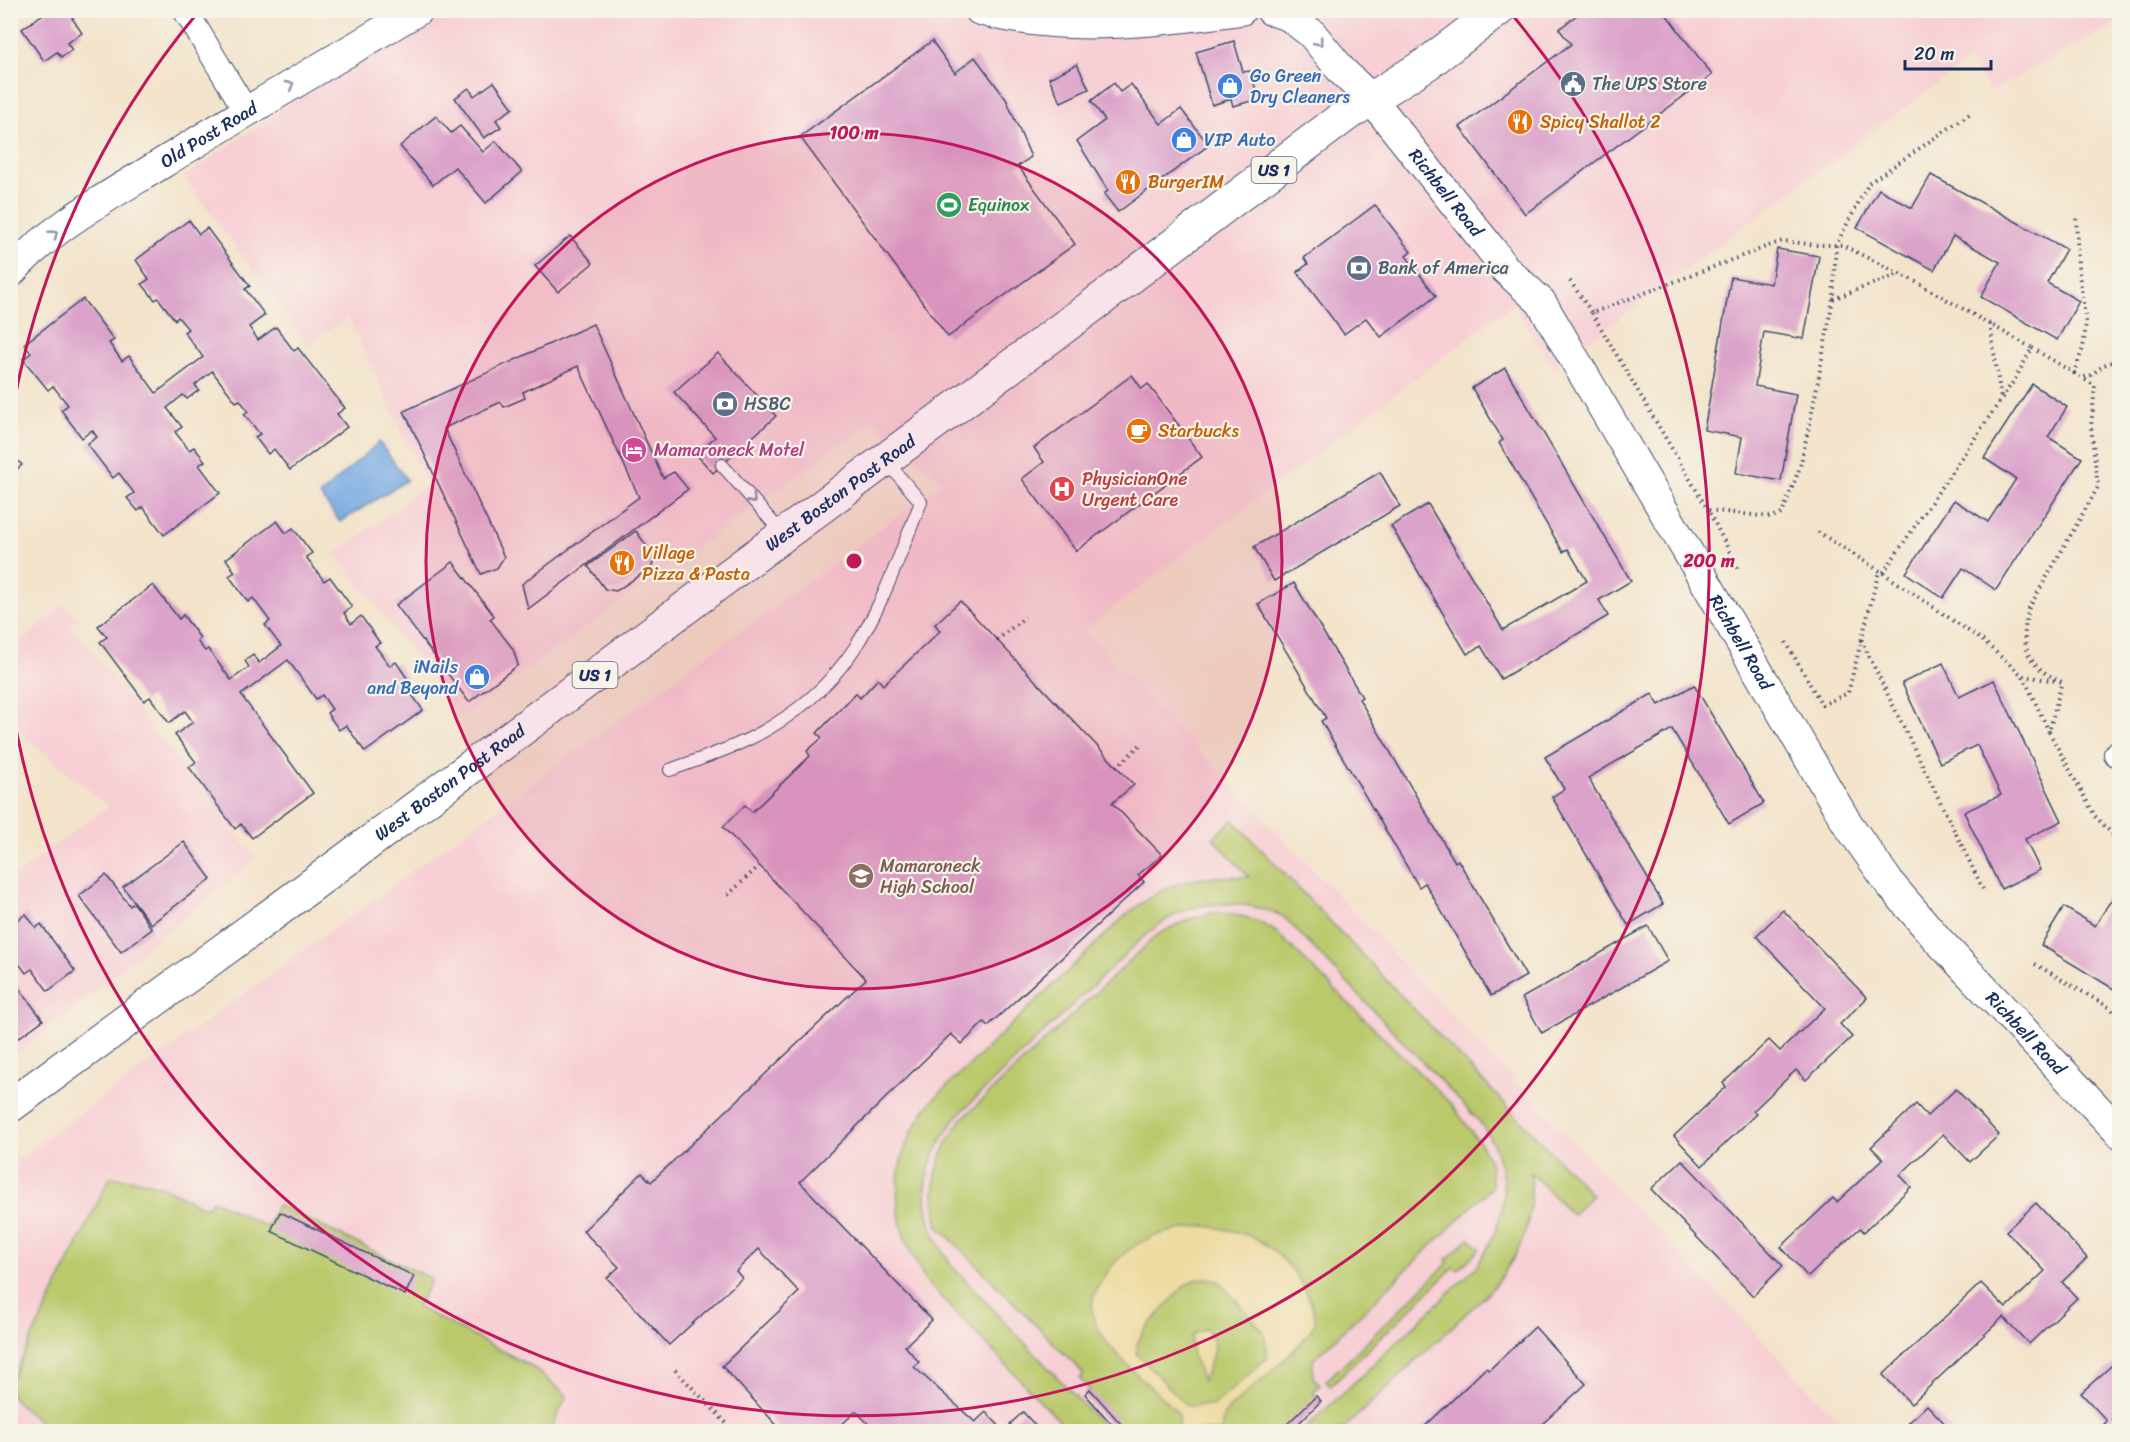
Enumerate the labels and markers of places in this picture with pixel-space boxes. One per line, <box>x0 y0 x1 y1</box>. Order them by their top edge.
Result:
place label: Go Green Dry Cleaners <box>1250 60 1351 113</box>
place label: The UPS Store <box>1592 68 1707 100</box>
public building icon: The UPS Store <box>1558 69 1588 99</box>
shop icon: Go Green Dry Cleaners <box>1215 71 1245 101</box>
place label: Spicy Shallot 2 <box>1540 106 1661 138</box>
restaurant icon: Spicy Shallot 2 <box>1505 107 1535 137</box>
place label: VIP Auto <box>1204 124 1275 156</box>
shop icon: VIP Auto <box>1169 125 1199 155</box>
place label: BurgerIM <box>1148 166 1224 198</box>
restaurant icon: BurgerIM <box>1113 167 1143 197</box>
place label: Equinox <box>968 189 1030 221</box>
sports icon: Equinox <box>934 190 964 220</box>
place label: Bank of America <box>1378 252 1510 284</box>
bank icon: Bank of America <box>1344 253 1374 283</box>
place label: HSBC <box>744 388 792 420</box>
bank icon: HSBC <box>710 389 740 419</box>
place label: Starbucks <box>1158 415 1239 447</box>
cafe icon: Starbucks <box>1124 416 1154 446</box>
place label: Mamaroneck Motel <box>654 434 805 466</box>
hotel icon: Mamaroneck Motel <box>619 435 649 465</box>
place label: PhysicianOne Urgent Care <box>1082 463 1187 516</box>
hospital icon: PhysicianOne Urgent Care <box>1047 474 1077 504</box>
place label: Village Pizza & Pasta <box>642 537 750 590</box>
restaurant icon: Village Pizza & Pasta <box>607 548 637 578</box>
centre of rings <box>844 551 864 571</box>
place label: iNails and Beyond <box>367 651 460 704</box>
shop icon: iNails and Beyond <box>462 662 492 692</box>
place label: Mamaroneck High School <box>880 850 981 903</box>
school or university icon: Mamaroneck High School <box>846 861 876 891</box>

